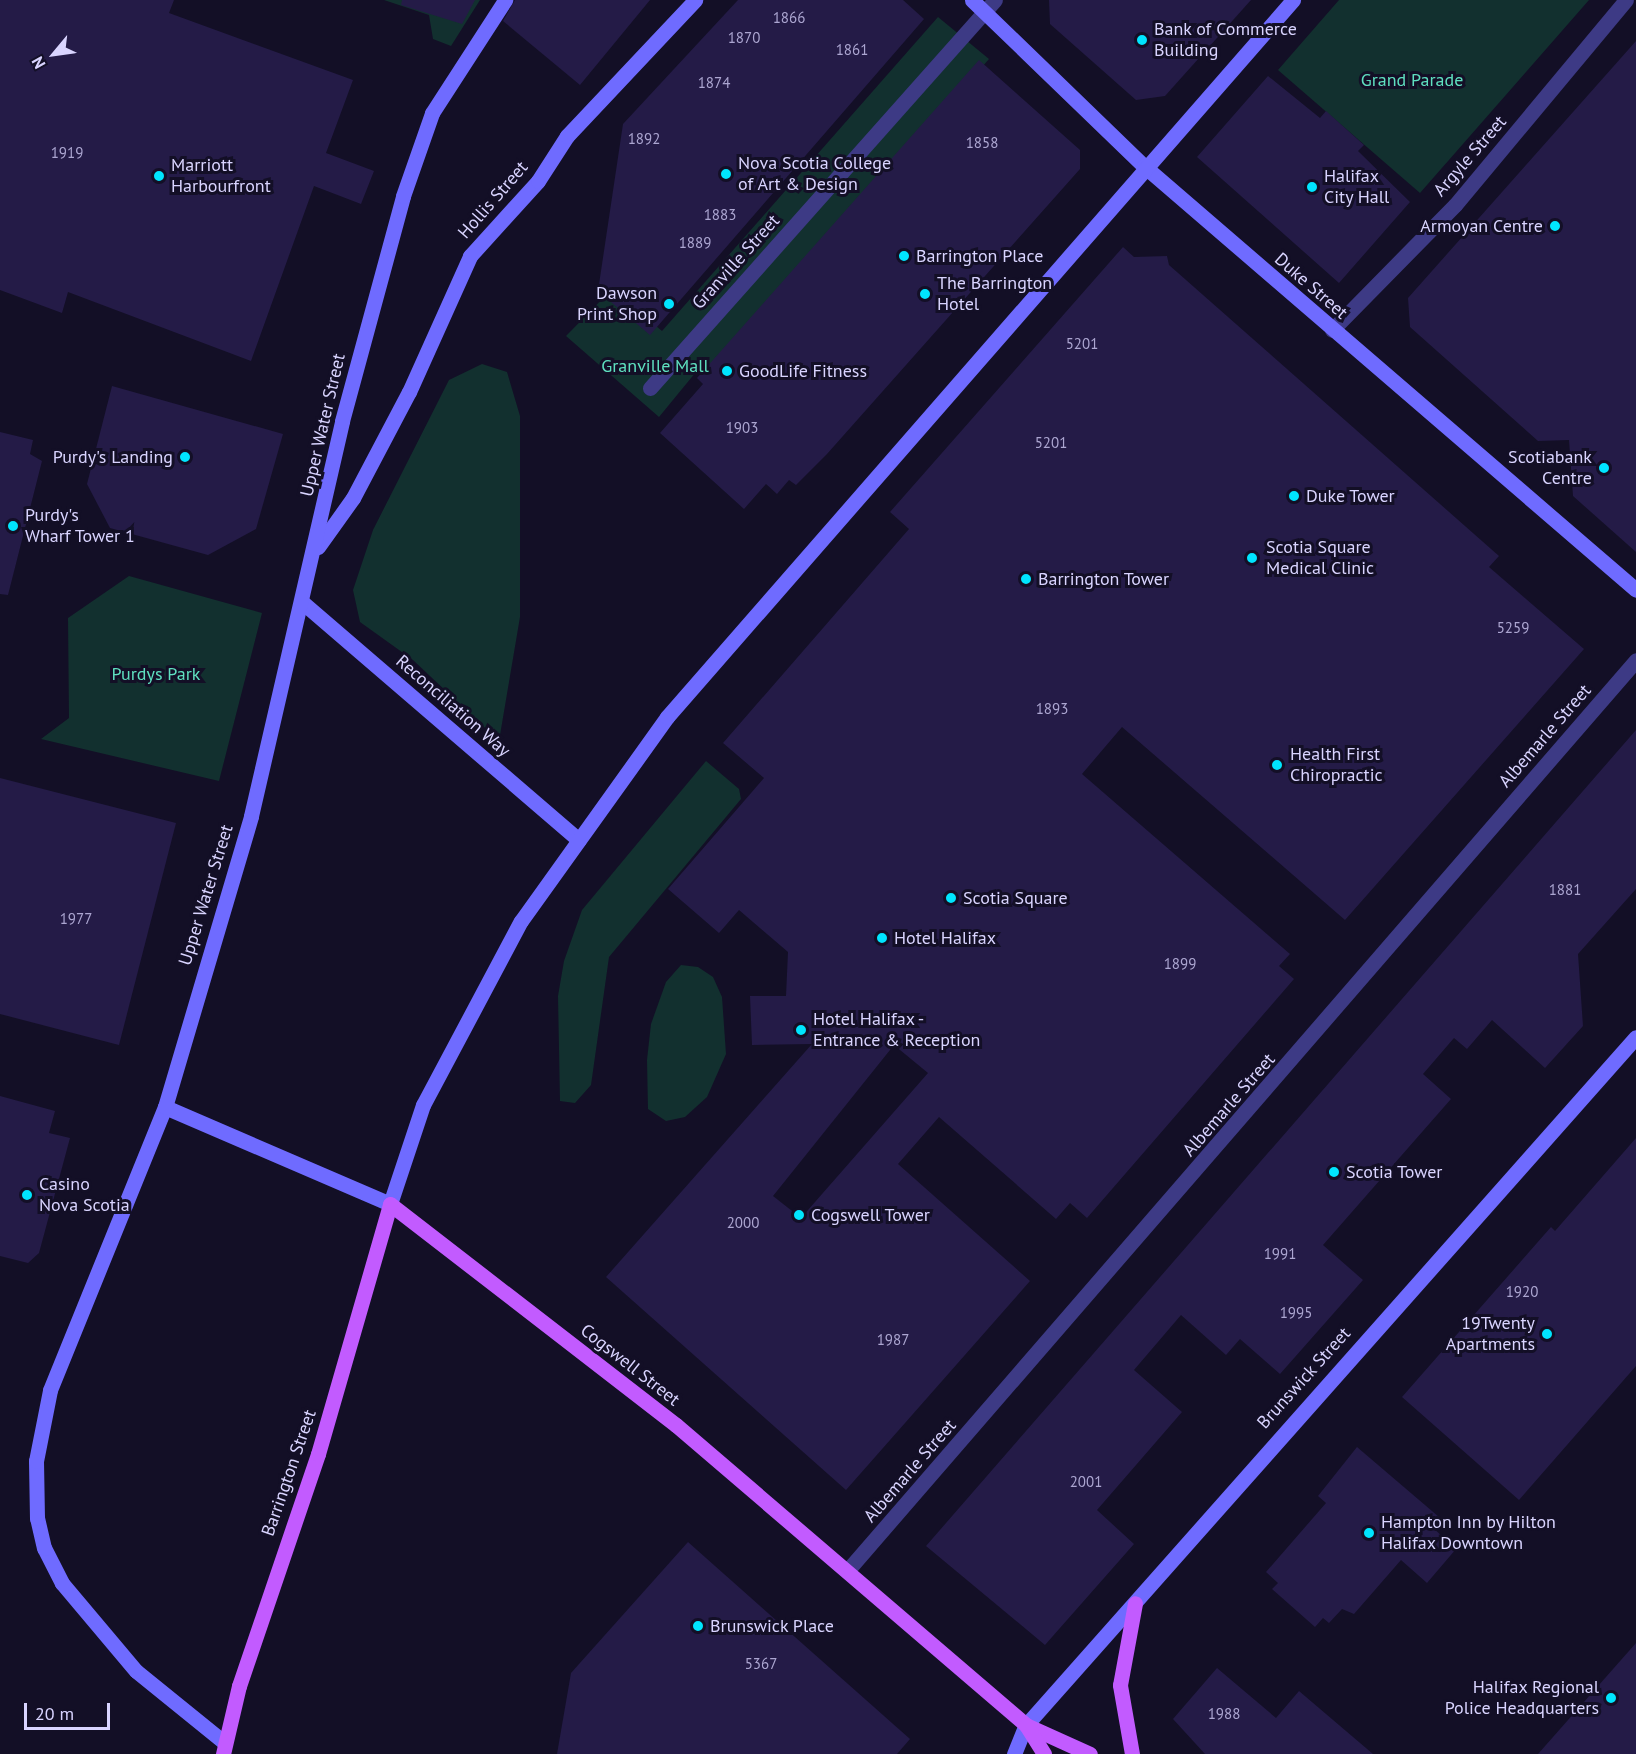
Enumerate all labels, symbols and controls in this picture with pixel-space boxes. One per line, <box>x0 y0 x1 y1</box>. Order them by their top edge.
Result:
house number: 1866 <box>773 9 805 27</box>
place label: Bank of Commerce Building <box>1154 19 1297 62</box>
north arrow <box>24 24 84 84</box>
house number: 1870 <box>728 29 760 47</box>
marker: Bank of Commerce Building <box>1135 33 1149 47</box>
house number: 1861 <box>836 41 868 59</box>
text: N <box>27 53 50 72</box>
park label: Grand Parade <box>1361 69 1463 91</box>
house number: 1874 <box>698 74 730 92</box>
street label: Argyle Street <box>1429 111 1511 201</box>
house number: 1892 <box>628 130 660 148</box>
house number: 1858 <box>966 134 998 152</box>
house number: 1919 <box>51 144 83 162</box>
place label: Nova Scotia College of Art & Design <box>738 153 891 195</box>
place label: Marriott Harbourfront <box>171 155 271 198</box>
street label: Hollis Street <box>454 157 532 243</box>
place label: Halifax City Hall <box>1324 166 1390 208</box>
marker: Nova Scotia College of Art & Design <box>719 167 733 181</box>
marker: Marriott Harbourfront <box>152 169 166 183</box>
marker: Halifax City Hall <box>1305 180 1319 194</box>
house number: 1883 <box>704 206 736 224</box>
street label: Granville Street <box>688 210 784 314</box>
place label: Armoyan Centre <box>1420 215 1543 237</box>
marker: Armoyan Centre <box>1548 219 1562 233</box>
house number: 1889 <box>679 234 711 252</box>
place label: Barrington Place <box>916 245 1043 267</box>
street label: Duke Street <box>1270 248 1352 324</box>
marker: Barrington Place <box>897 249 911 263</box>
place label: The Barrington Hotel <box>937 273 1052 316</box>
place label: Dawson Print Shop <box>577 283 657 326</box>
marker: The Barrington Hotel <box>918 287 932 301</box>
marker: Dawson Print Shop <box>662 297 676 311</box>
house number: 5201 <box>1066 335 1098 353</box>
street label: Upper Water Street <box>296 351 350 499</box>
park label: Granville Mall <box>601 355 709 377</box>
place label: GoodLife Fitness <box>739 360 867 382</box>
marker: GoodLife Fitness <box>720 364 734 378</box>
house number: 1903 <box>726 419 758 437</box>
house number: 5201 <box>1035 434 1067 452</box>
place label: Purdy's Landing <box>53 446 173 468</box>
place label: Scotiabank Centre <box>1508 447 1592 490</box>
marker: Purdy's Landing <box>178 450 192 464</box>
marker: Scotiabank Centre <box>1597 461 1611 475</box>
place label: Duke Tower <box>1306 485 1395 507</box>
marker: Duke Tower <box>1287 489 1301 503</box>
place label: Purdy's Wharf Tower 1 <box>25 505 135 548</box>
marker: Purdy's Wharf Tower 1 <box>6 519 20 533</box>
place label: Scotia Square Medical Clinic <box>1266 537 1374 580</box>
marker: Scotia Square Medical Clinic <box>1243 549 1261 567</box>
place label: Barrington Tower <box>1038 568 1170 590</box>
marker: Barrington Tower <box>1019 572 1033 586</box>
house number: 5259 <box>1497 619 1529 637</box>
street label: Reconciliation Way <box>391 650 515 762</box>
park label: Purdys Park <box>112 663 200 685</box>
street label: Albemarle Street <box>1494 680 1596 792</box>
house number: 1893 <box>1036 700 1068 718</box>
place label: Health First Chiropractic <box>1290 744 1383 786</box>
marker: Health First Chiropractic <box>1268 756 1286 774</box>
street label: Upper Water Street <box>174 822 238 968</box>
house number: 1881 <box>1549 881 1581 899</box>
place label: Scotia Square <box>963 887 1068 909</box>
marker: Scotia Square <box>944 891 958 905</box>
house number: 1977 <box>60 910 92 928</box>
place label: Hotel Halifax <box>894 927 996 949</box>
marker: Hotel Halifax <box>875 931 889 945</box>
house number: 1899 <box>1164 955 1196 973</box>
place label: Hotel Halifax - Entrance & Reception <box>813 1009 980 1052</box>
marker: Hotel Halifax - Entrance & Reception <box>794 1023 808 1037</box>
street label: Albemarle Street <box>1178 1049 1280 1161</box>
place label: Scotia Tower <box>1346 1161 1443 1183</box>
marker: Scotia Tower <box>1327 1165 1341 1179</box>
place label: Casino Nova Scotia <box>39 1174 130 1216</box>
marker: Casino Nova Scotia <box>20 1188 34 1202</box>
place label: Cogswell Tower <box>811 1204 930 1226</box>
marker: Cogswell Tower <box>792 1208 806 1222</box>
house number: 2000 <box>727 1214 759 1232</box>
house number: 1991 <box>1264 1245 1296 1263</box>
house number: 1920 <box>1506 1283 1538 1301</box>
house number: 1995 <box>1280 1304 1312 1322</box>
place label: 19Twenty Apartments <box>1446 1313 1535 1356</box>
street label: Cogswell Street <box>576 1320 684 1410</box>
street label: Brunswick Street <box>1253 1323 1355 1433</box>
marker: 19Twenty Apartments <box>1540 1327 1554 1341</box>
house number: 1987 <box>877 1331 909 1349</box>
street label: Barrington Street <box>257 1407 321 1539</box>
street label: Albemarle Street <box>859 1415 961 1527</box>
house number: 2001 <box>1070 1473 1102 1491</box>
place label: Hampton Inn by Hilton Halifax Downtown <box>1381 1512 1557 1555</box>
marker: Hampton Inn by Hilton Halifax Downtown <box>1362 1526 1376 1540</box>
place label: Brunswick Place <box>710 1615 834 1637</box>
marker: Brunswick Place <box>691 1619 705 1633</box>
house number: 5367 <box>745 1655 777 1673</box>
place label: Halifax Regional Police Headquarters <box>1445 1677 1599 1720</box>
scale bar <box>27 1691 112 1729</box>
marker: Halifax Regional Police Headquarters <box>1604 1691 1618 1705</box>
text: 20 m <box>35 1702 74 1725</box>
house number: 1988 <box>1208 1705 1240 1723</box>

